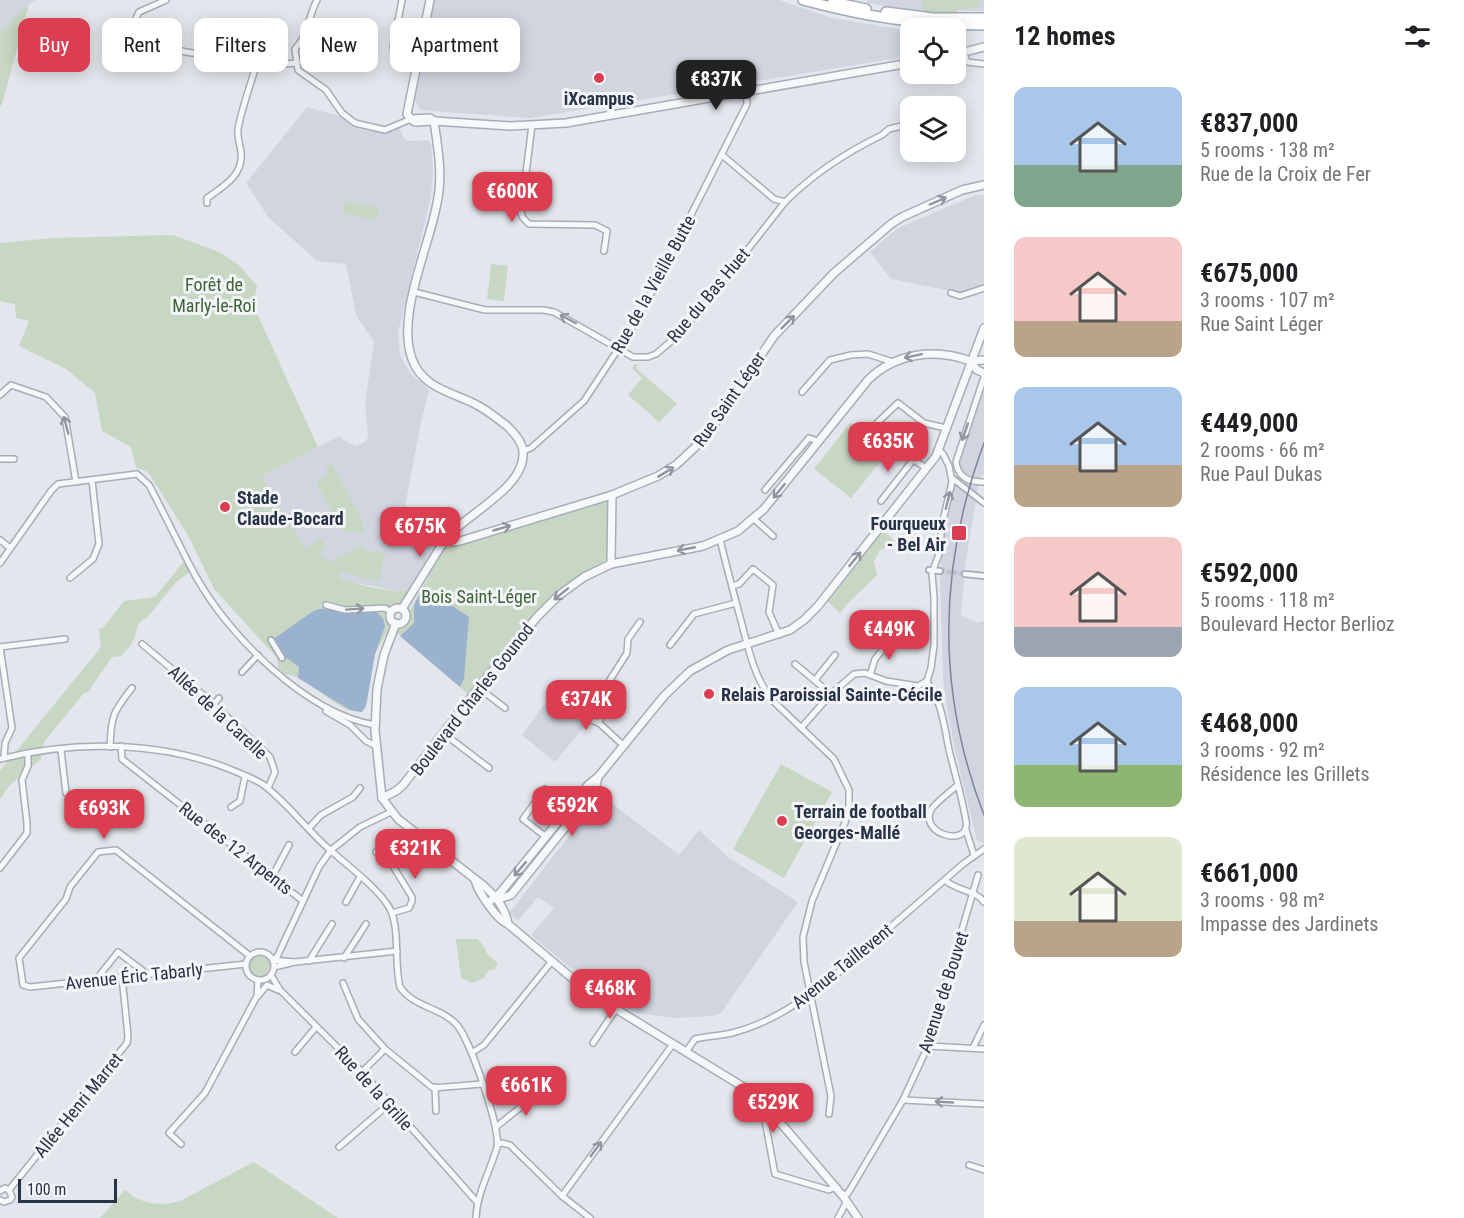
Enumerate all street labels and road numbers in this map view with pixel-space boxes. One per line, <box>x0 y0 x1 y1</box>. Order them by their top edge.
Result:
street label: Rue de la Vieille Butte <box>606 211 700 357</box>
street label: Rue du Bas Huet <box>662 243 754 347</box>
street label: Rue Saint Léger <box>689 347 770 450</box>
street label: Boulevard Charles Gounod <box>406 619 538 779</box>
street label: Allée de la Carelle <box>164 661 272 763</box>
street label: Rue des 12 Arpents <box>175 797 297 899</box>
street label: Avenue Taillevent <box>787 919 897 1013</box>
street label: Avenue de Bouvet <box>913 929 973 1055</box>
street label: Avenue Éric Tabarly <box>64 958 204 994</box>
street label: Rue de la Grille <box>331 1042 417 1134</box>
street label: Allée Henri Marret <box>29 1048 127 1162</box>

